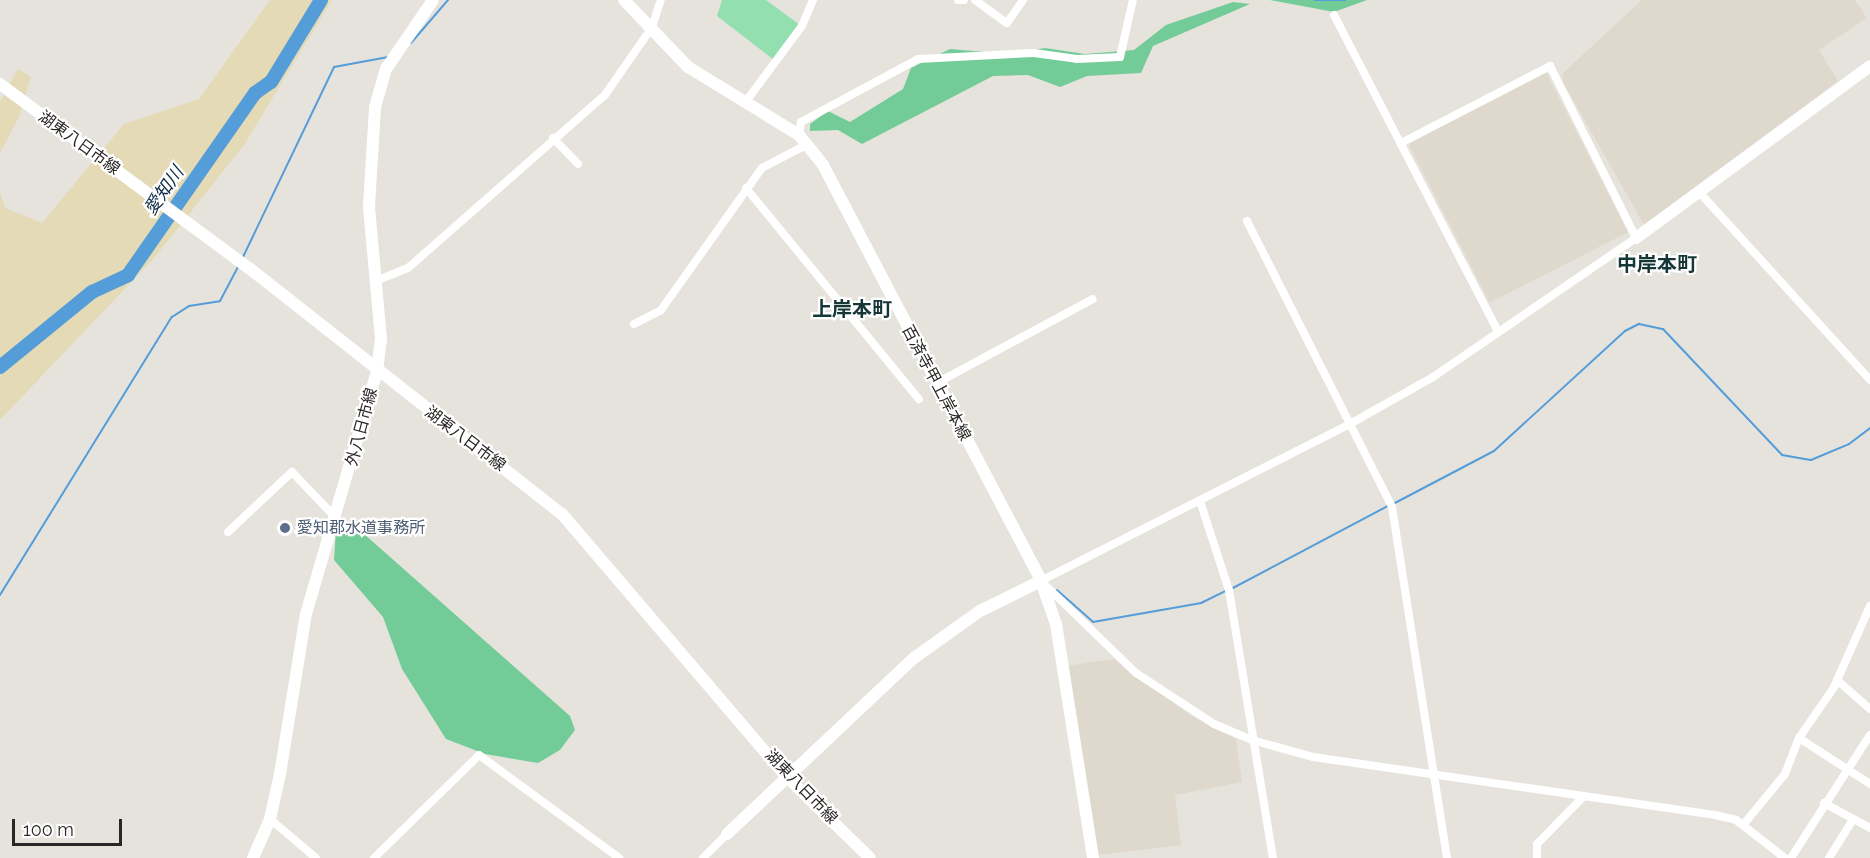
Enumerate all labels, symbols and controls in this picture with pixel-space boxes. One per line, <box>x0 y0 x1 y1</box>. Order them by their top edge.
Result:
street label: 湖東八日市線 <box>35 107 123 179</box>
water label: 愛知川 <box>140 163 188 219</box>
district label: 中岸本町 <box>1617 252 1697 276</box>
district label: 上岸本町 <box>812 297 892 321</box>
street label: 百済寺甲上岸本線 <box>897 322 975 444</box>
street label: 外八日市線 <box>342 386 382 468</box>
street label: 湖東八日市線 <box>421 402 509 476</box>
place label: 愛知郡水道事務所 <box>297 518 425 538</box>
marker: 愛知郡水道事務所 <box>278 521 292 535</box>
street label: 湖東八日市線 <box>761 746 841 828</box>
scale bar <box>15 807 124 845</box>
text: 100 m <box>23 819 74 840</box>

